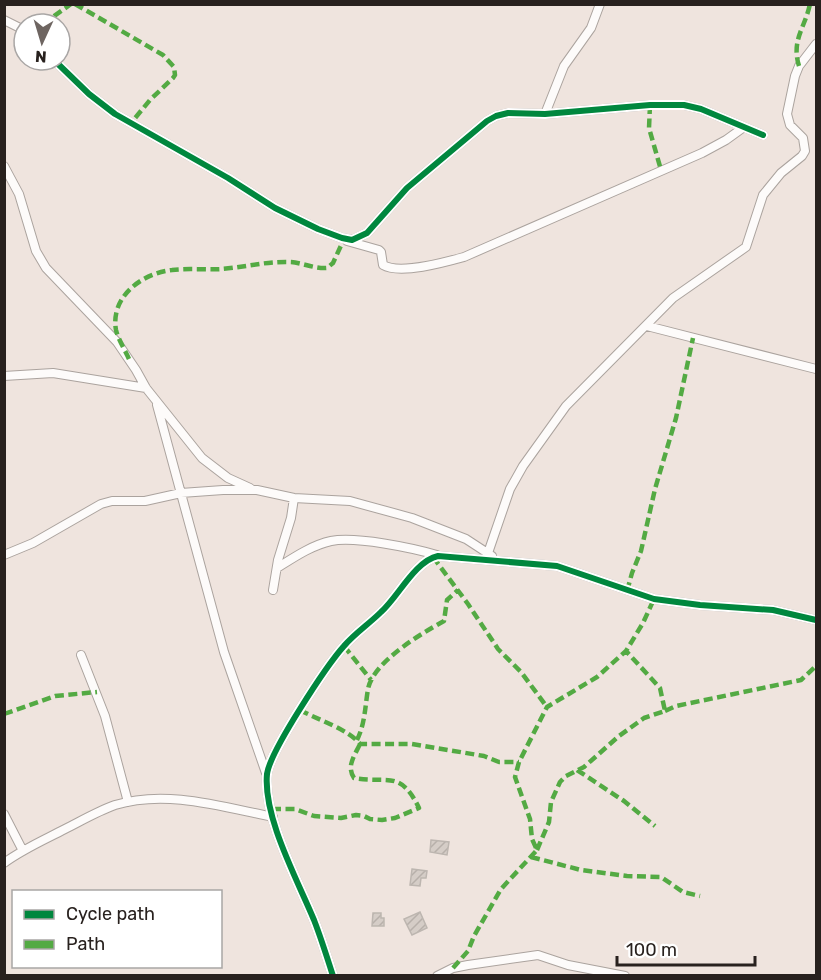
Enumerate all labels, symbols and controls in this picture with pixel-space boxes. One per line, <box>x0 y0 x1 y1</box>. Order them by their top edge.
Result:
north arrow <box>12 12 72 72</box>
text: N <box>35 47 47 66</box>
legend <box>12 890 222 968</box>
text: Cycle path <box>66 903 155 925</box>
scale bar <box>617 929 755 967</box>
text: Path <box>66 933 105 955</box>
text: 100 m <box>626 939 677 961</box>

